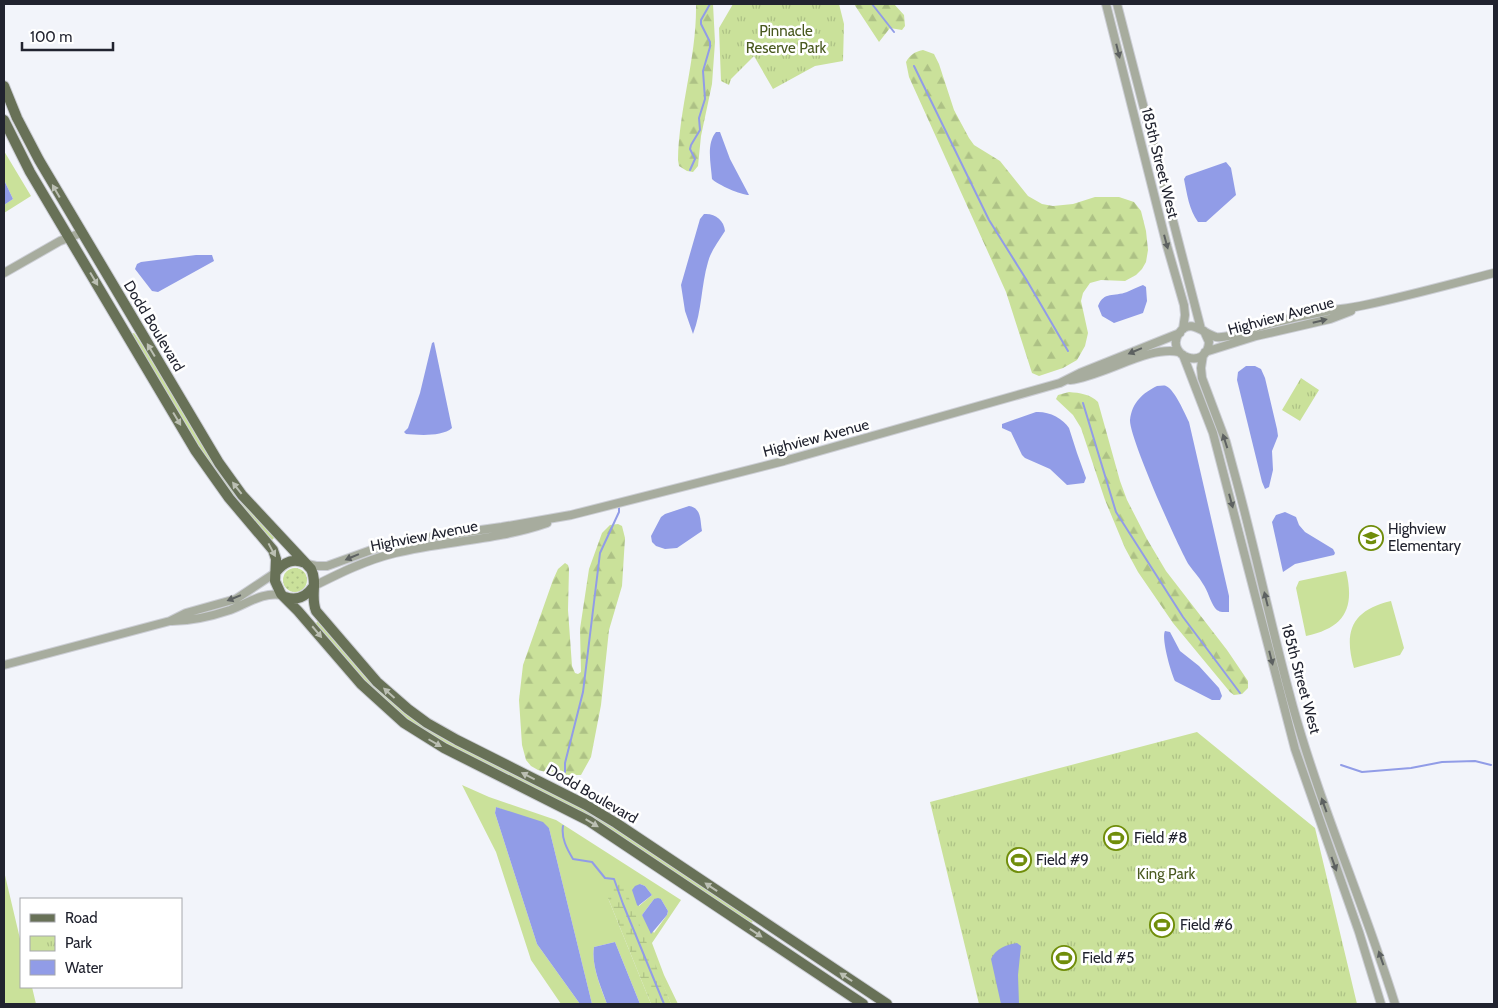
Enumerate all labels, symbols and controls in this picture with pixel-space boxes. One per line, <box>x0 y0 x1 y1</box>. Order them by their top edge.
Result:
scale bar <box>22 20 114 52</box>
park label: Pinnacle Reserve Park <box>746 22 826 57</box>
text: 100 m <box>30 28 72 46</box>
one-way arrow <box>1114 43 1122 59</box>
street label: 185th Street West <box>1138 106 1182 220</box>
one-way arrow <box>52 184 61 197</box>
one-way arrow <box>1162 235 1170 250</box>
one-way arrow <box>90 272 98 287</box>
street label: Dodd Boulevard <box>120 277 188 375</box>
street label: Highview Avenue <box>1226 293 1336 339</box>
one-way arrow <box>1312 317 1327 325</box>
one-way arrow <box>146 344 155 357</box>
one-way arrow <box>1127 348 1142 356</box>
one-way arrow <box>172 413 181 426</box>
street label: Highview Avenue <box>761 415 871 461</box>
one-way arrow <box>1221 434 1228 449</box>
one-way arrow <box>232 481 242 495</box>
one-way arrow <box>1227 493 1235 508</box>
street label: Highview Avenue <box>369 517 480 555</box>
place label: Highview Elementary <box>1388 520 1462 555</box>
school or university icon: Highview Elementary <box>1358 525 1384 551</box>
one-way arrow <box>268 543 276 557</box>
one-way arrow <box>345 553 359 561</box>
one-way arrow <box>1262 591 1270 606</box>
one-way arrow <box>227 595 241 603</box>
street label: 185th Street West <box>1278 622 1324 736</box>
one-way arrow <box>311 626 322 639</box>
one-way arrow <box>1267 651 1275 666</box>
one-way arrow <box>383 687 395 699</box>
one-way arrow <box>428 738 441 747</box>
street label: Dodd Boulevard <box>543 761 641 827</box>
one-way arrow <box>520 772 535 780</box>
one-way arrow <box>1320 798 1327 813</box>
one-way arrow <box>585 819 598 828</box>
sports icon: Field #8 <box>1103 825 1129 851</box>
place label: Field #8 <box>1134 829 1187 847</box>
sports icon: Field #9 <box>1006 847 1032 873</box>
place label: Field #9 <box>1036 851 1089 869</box>
one-way arrow <box>1331 856 1338 871</box>
park label: King Park <box>1137 865 1195 883</box>
one-way arrow <box>705 882 718 892</box>
legend <box>20 898 182 988</box>
text: Road <box>65 909 98 927</box>
sports icon: Field #6 <box>1149 912 1175 938</box>
place label: Field #6 <box>1180 916 1233 934</box>
one-way arrow <box>749 928 763 938</box>
text: Park <box>65 934 92 952</box>
sports icon: Field #5 <box>1051 945 1077 971</box>
place label: Field #5 <box>1082 949 1134 967</box>
one-way arrow <box>1376 950 1384 965</box>
text: Water <box>65 959 103 977</box>
one-way arrow <box>840 972 853 982</box>

